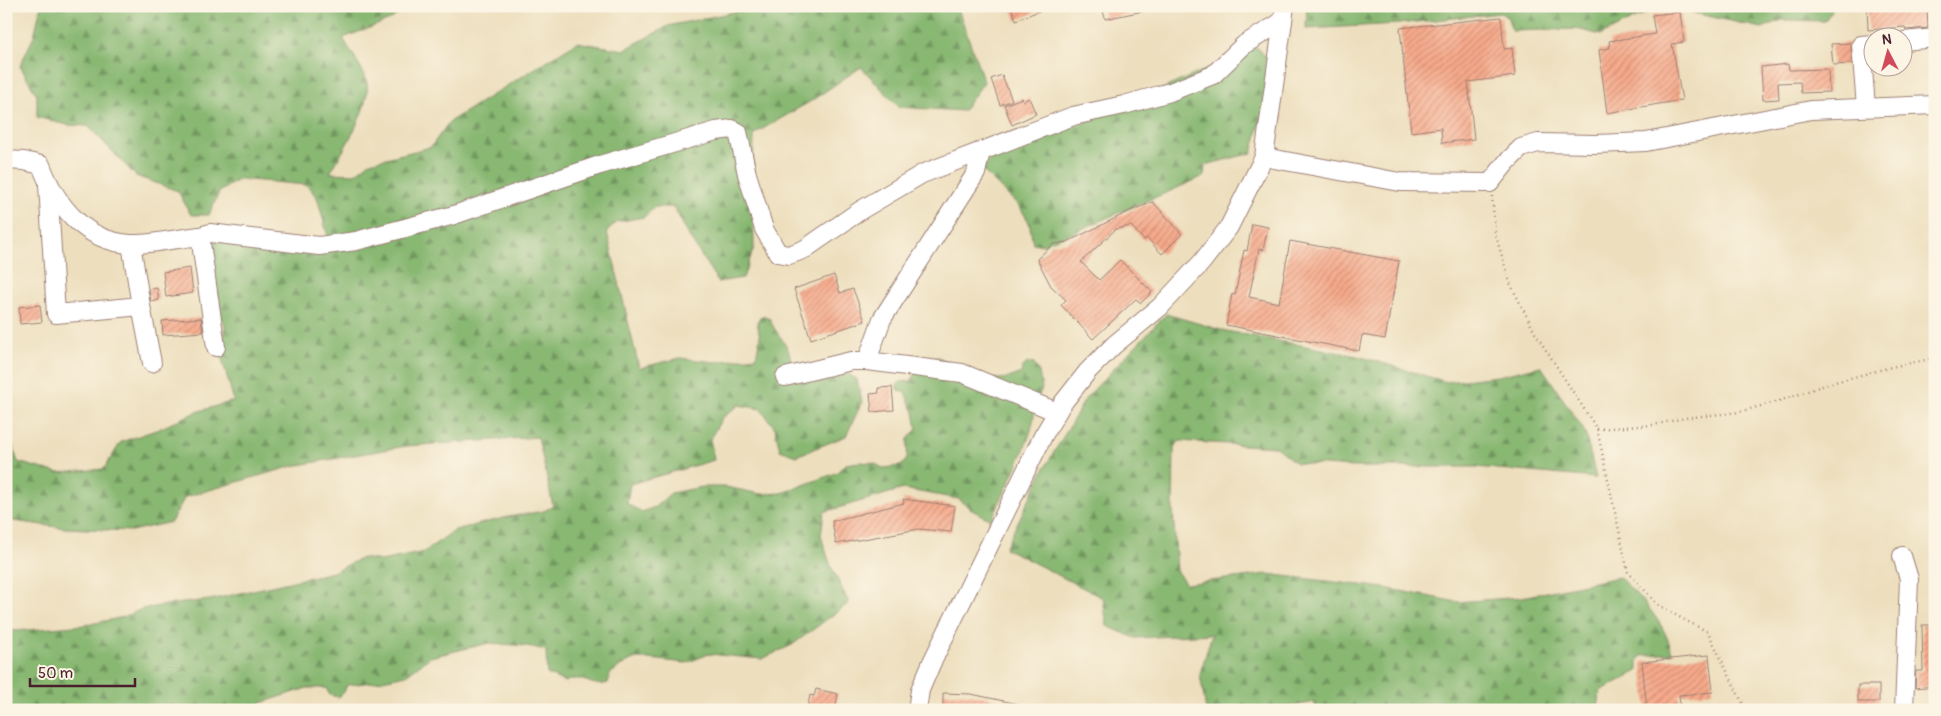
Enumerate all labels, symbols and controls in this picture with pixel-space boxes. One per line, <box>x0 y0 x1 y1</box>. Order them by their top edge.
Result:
north arrow <box>1864 28 1914 78</box>
text: N <box>1881 31 1892 49</box>
scale bar <box>30 656 135 688</box>
text: 50 m <box>38 664 73 683</box>

